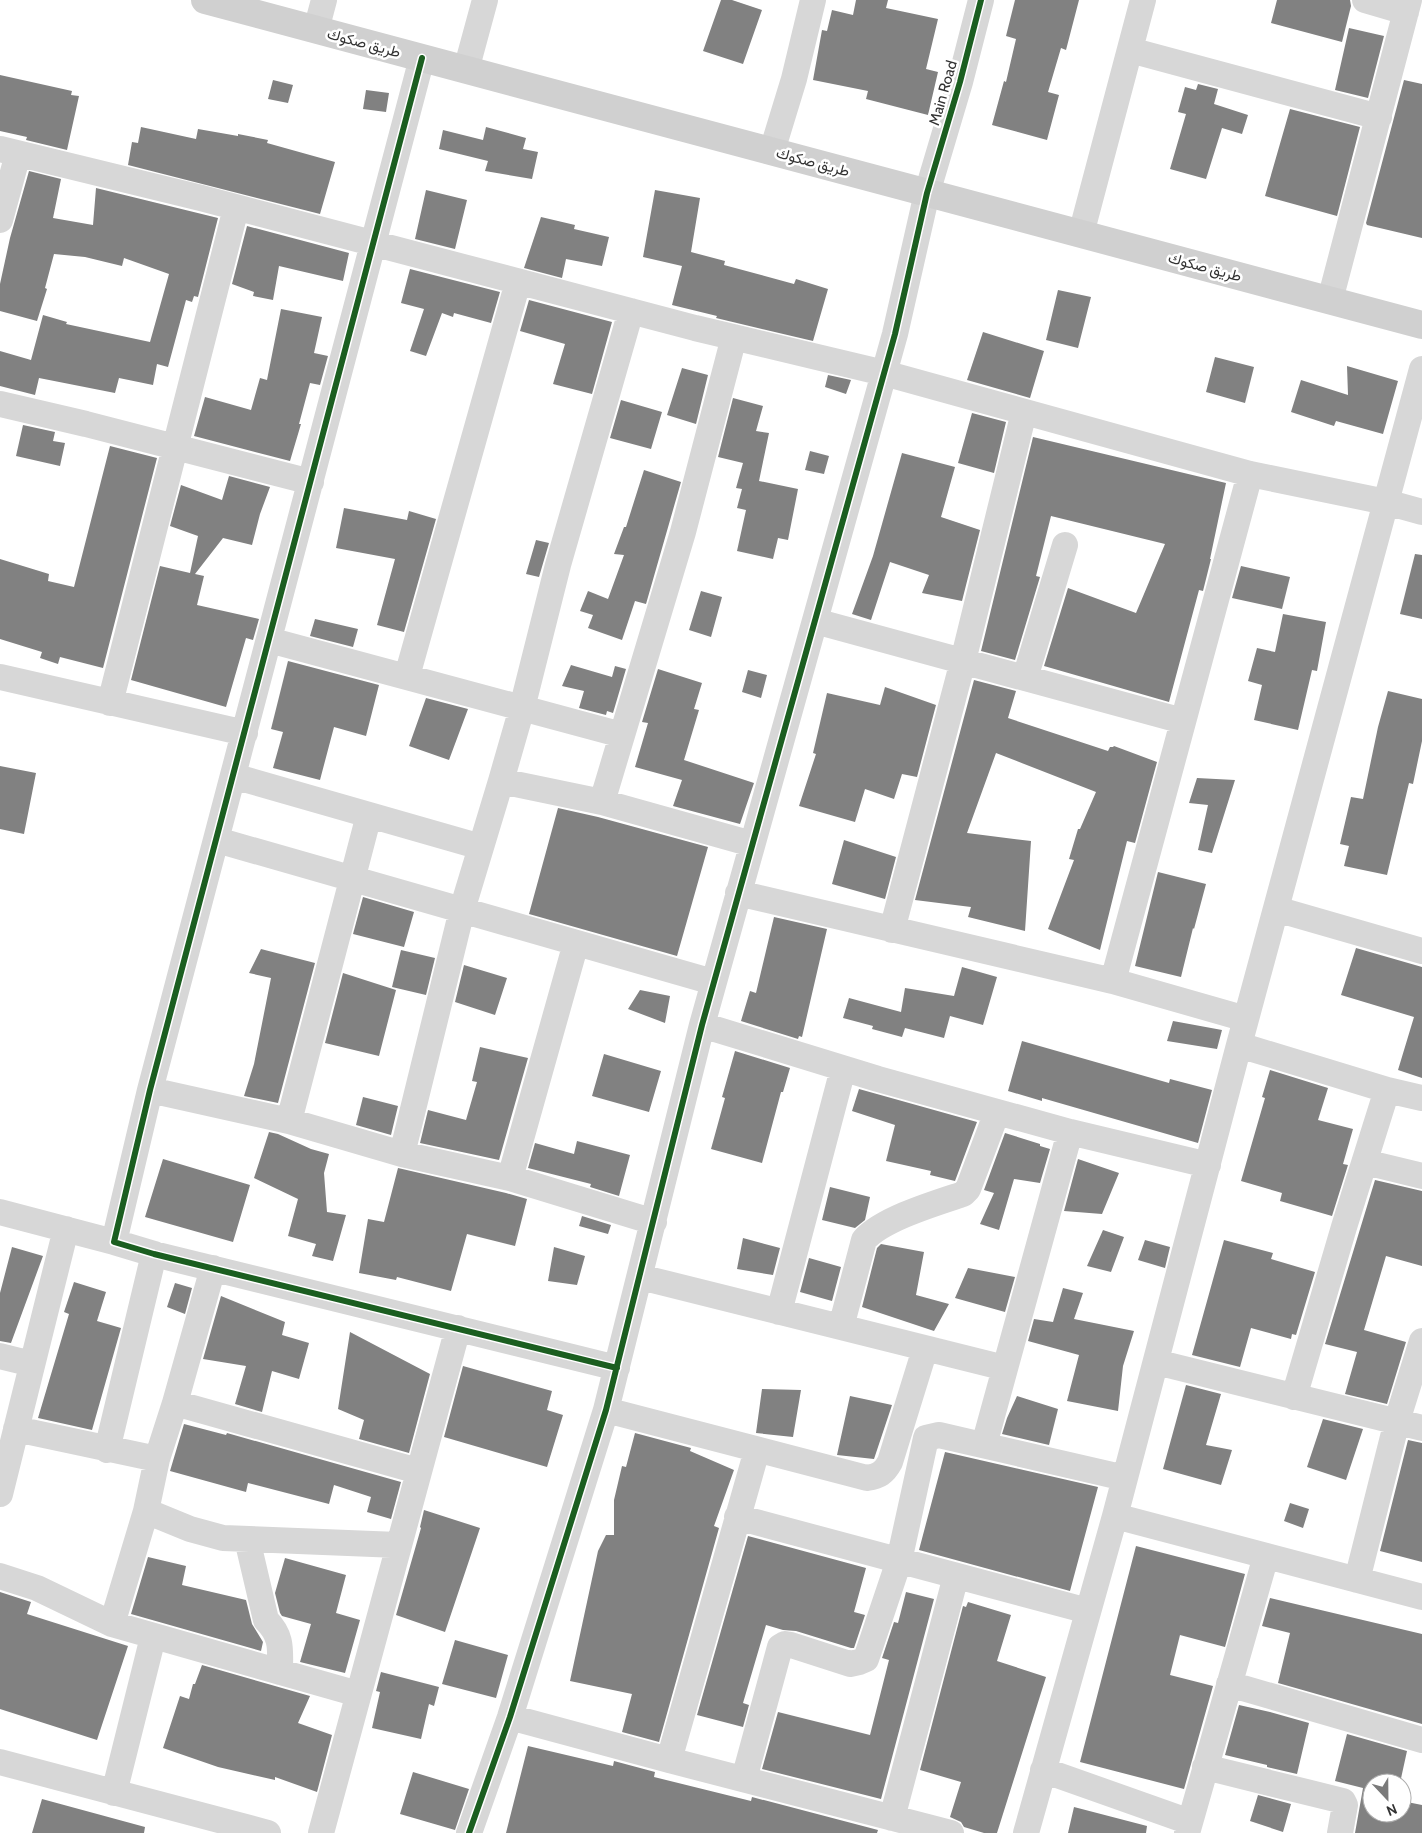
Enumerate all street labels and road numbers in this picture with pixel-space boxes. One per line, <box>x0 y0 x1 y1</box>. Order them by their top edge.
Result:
street label: طريق صكوك <box>325 25 403 62</box>
street label: Main Road <box>925 58 961 128</box>
street label: طريق صكوك <box>774 144 852 181</box>
street label: طريق صكوك <box>1166 249 1244 286</box>

